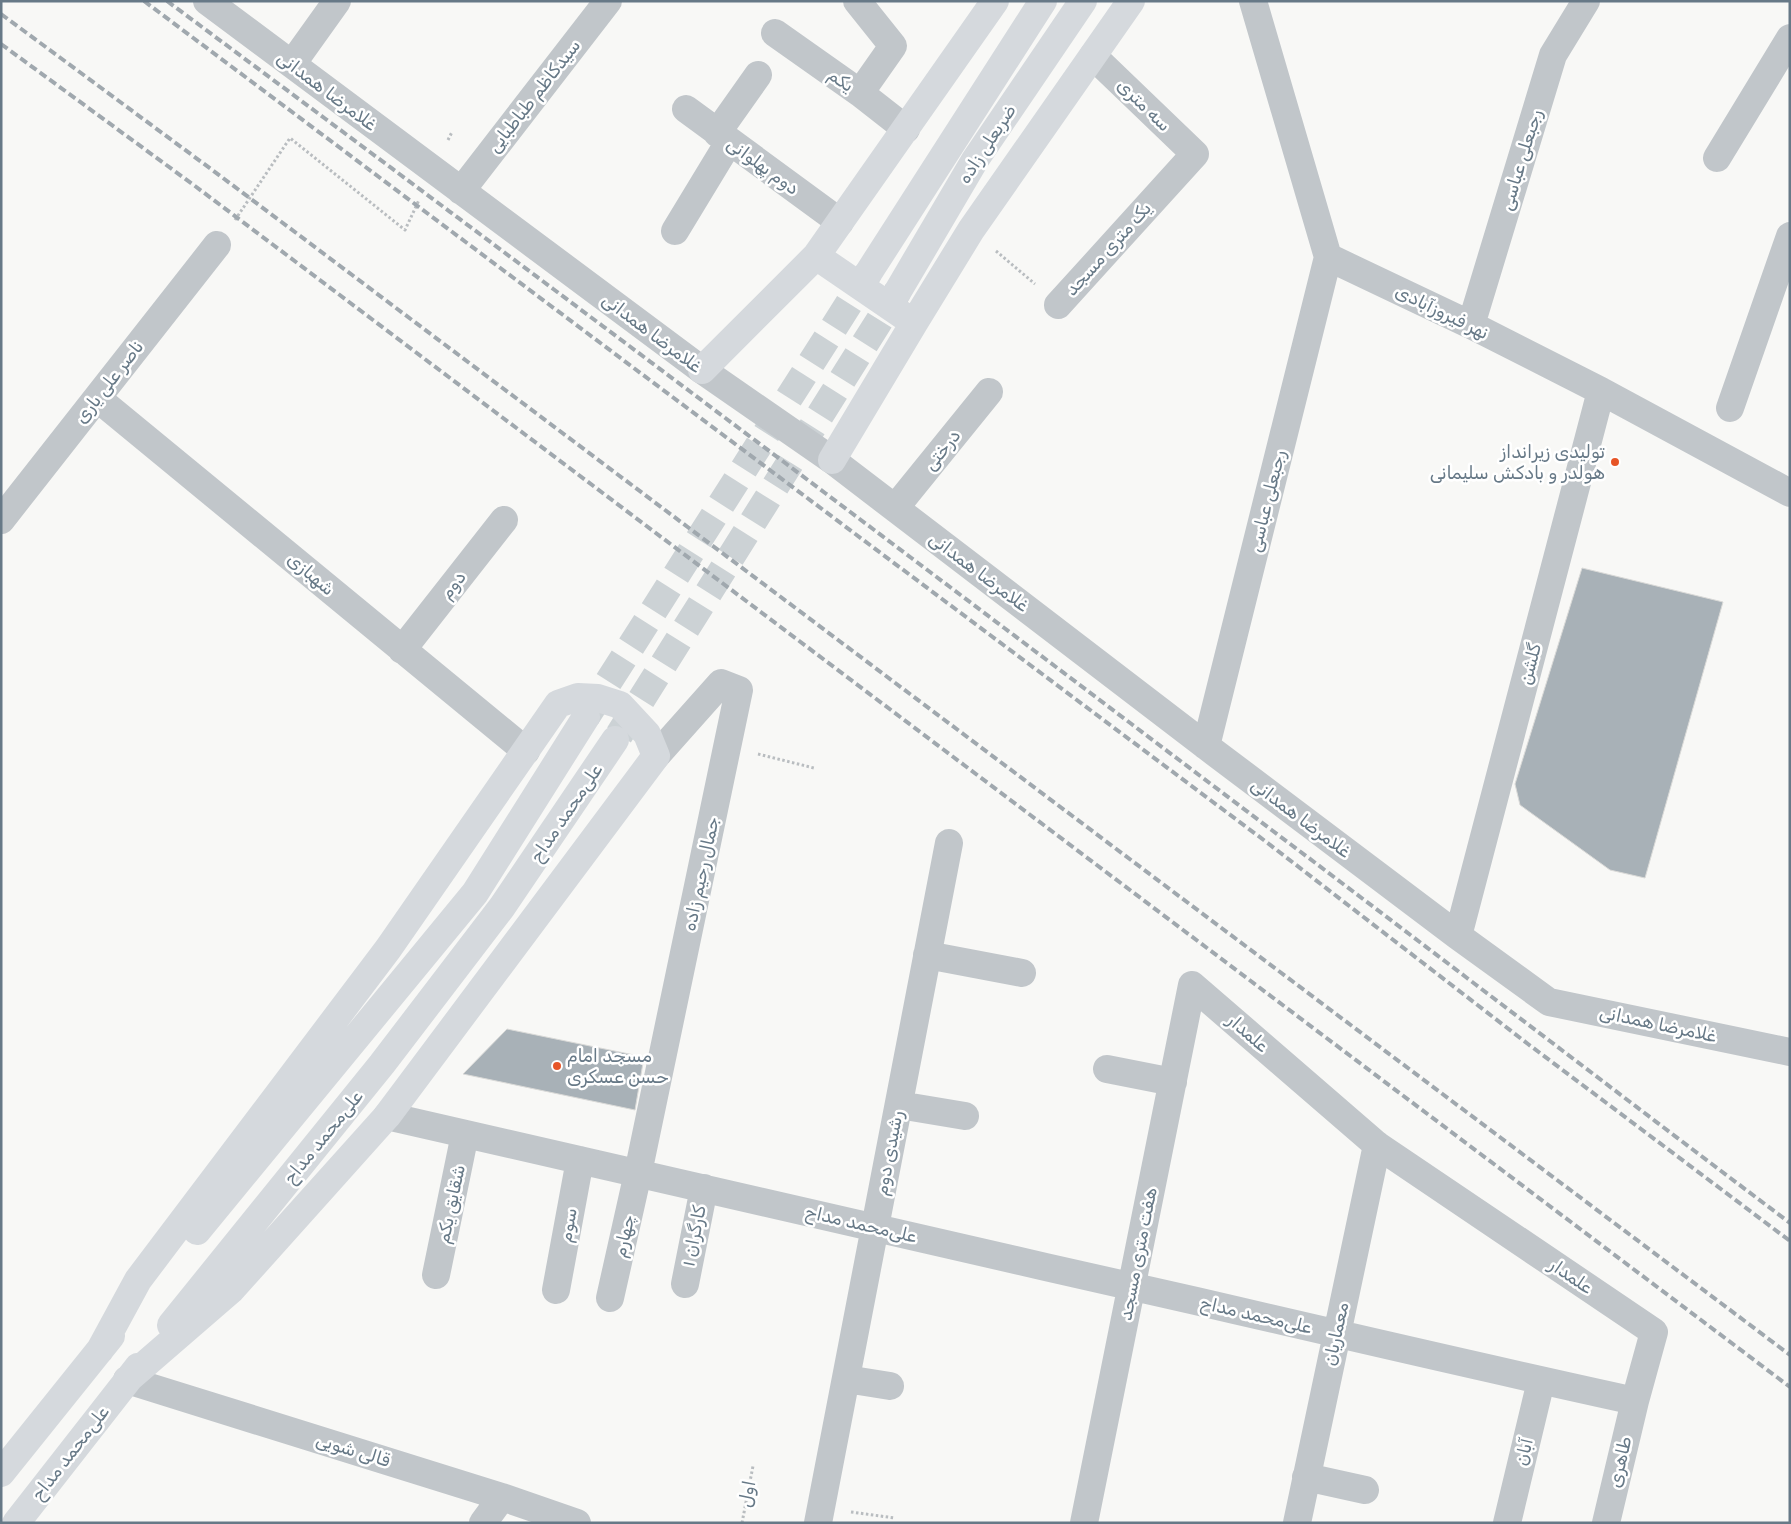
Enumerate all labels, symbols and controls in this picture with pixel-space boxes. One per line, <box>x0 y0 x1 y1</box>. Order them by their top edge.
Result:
street label: سیدکاظم طباطبایی <box>483 35 586 158</box>
street label: غلامرضا همدانی <box>273 46 381 136</box>
street label: یکم <box>823 63 858 97</box>
street label: سه متری <box>1112 74 1176 136</box>
street label: ضربعلی زاده <box>953 100 1021 188</box>
street label: رجبعلی عباسی <box>1495 107 1547 213</box>
street label: دوم پهلوانی <box>722 132 803 200</box>
street label: یک متری مسجد <box>1060 197 1156 300</box>
street label: نهر فیروزآبادی <box>1392 280 1492 344</box>
street label: غلامرضا همدانی <box>598 288 706 378</box>
street label: ناصر علی یاری <box>70 336 148 428</box>
street label: درختی <box>919 425 965 475</box>
place label: تولیدی زیرانداز هولدر و بادکش سلیمانی <box>1430 441 1605 484</box>
street label: رجبعلی عباسی <box>1244 447 1290 554</box>
marker: تولیدی زیرانداز هولدر و بادکش سلیمانی <box>1609 456 1621 468</box>
street label: غلامرضا همدانی <box>925 527 1033 617</box>
street label: شهبازی <box>283 548 339 600</box>
street label: دوم <box>435 567 471 603</box>
street label: گلشن <box>1514 641 1546 687</box>
street label: علی‌محمد مداح <box>525 759 608 867</box>
street label: غلامرضا همدانی <box>1247 773 1355 863</box>
street label: جمال رحیم زاده <box>678 815 725 933</box>
street label: غلامرضا همدانی <box>1597 1001 1719 1047</box>
street label: علمدار <box>1222 1008 1273 1057</box>
place label: مسجد امام حسن عسکری <box>567 1045 669 1088</box>
marker: مسجد امام حسن عسکری <box>551 1060 563 1072</box>
street label: علی‌محمد مداح <box>279 1086 368 1189</box>
street label: رشیدی دوم <box>870 1109 908 1197</box>
street label: شقایق یکم <box>432 1163 471 1246</box>
street label: هفت متری مسجد <box>1114 1186 1162 1322</box>
street label: علی‌محمد مداح <box>803 1200 919 1249</box>
street label: کارگران ۱ <box>677 1203 711 1269</box>
street label: سوم <box>554 1206 582 1244</box>
street label: چهارم <box>608 1213 640 1259</box>
street label: علمدار <box>1544 1253 1597 1299</box>
street label: علی‌محمد مداح <box>1198 1291 1314 1340</box>
street label: معماریان <box>1319 1300 1353 1368</box>
street label: علی‌محمد مداح <box>26 1401 115 1505</box>
street label: قالی شویی <box>313 1428 393 1472</box>
street label: طاهری <box>1603 1434 1637 1490</box>
street label: آبان <box>1510 1435 1538 1468</box>
street label: اول <box>734 1479 760 1509</box>

